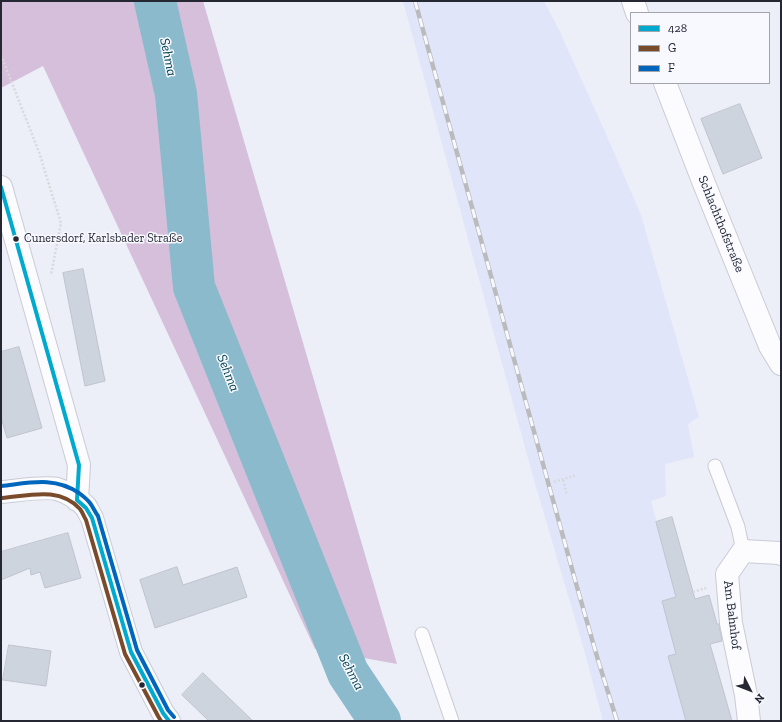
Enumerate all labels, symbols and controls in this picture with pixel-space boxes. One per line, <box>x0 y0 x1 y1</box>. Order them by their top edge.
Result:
legend <box>630 12 770 84</box>
text: 428 <box>668 21 687 35</box>
water label: Sehma <box>156 36 180 78</box>
text: G <box>668 41 676 55</box>
text: F <box>668 61 675 75</box>
street label: Schlachthofstraße <box>694 173 748 275</box>
place label: Cunersdorf, Karlsbader Straße <box>24 232 182 246</box>
marker: Cunersdorf, Karlsbader Straße <box>11 234 21 244</box>
water label: Sehma <box>213 352 243 394</box>
street label: Am Bahnhof <box>720 580 744 650</box>
water label: Sehma <box>335 651 367 693</box>
north arrow <box>730 670 770 710</box>
unlabelled marker <box>137 680 147 690</box>
text: N <box>752 691 767 706</box>

